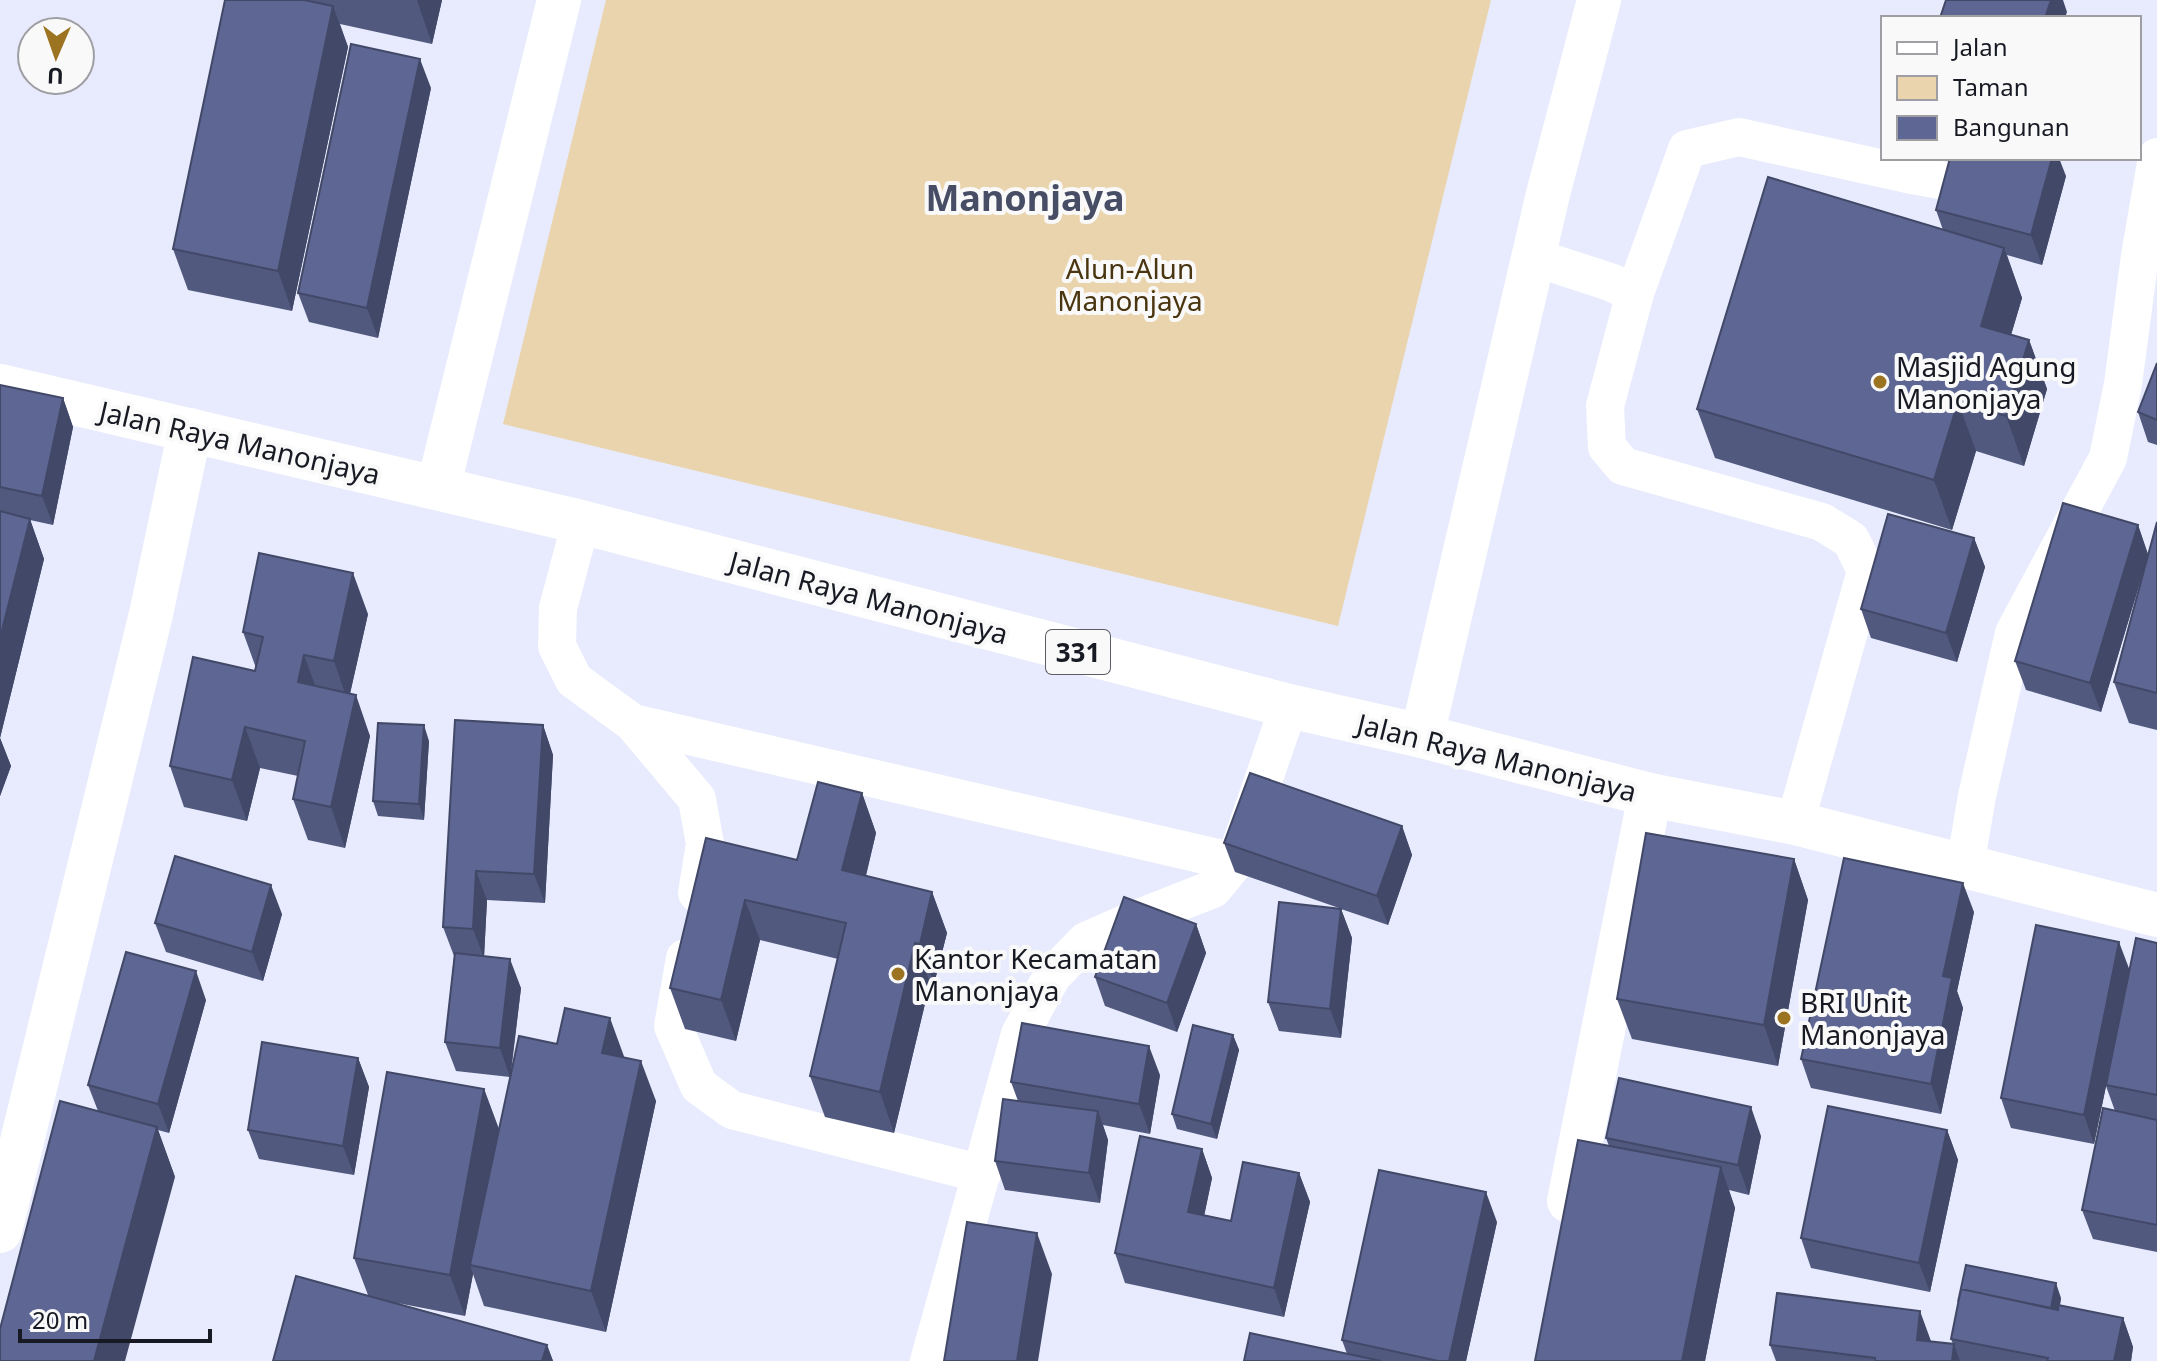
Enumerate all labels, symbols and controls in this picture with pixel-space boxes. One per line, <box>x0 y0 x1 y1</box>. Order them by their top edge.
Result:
north arrow <box>16 16 96 96</box>
legend <box>1881 16 2141 160</box>
text: Jalan <box>1951 30 2008 63</box>
text: U <box>46 62 64 92</box>
text: Taman <box>1953 70 2029 103</box>
text: Bangunan <box>1953 110 2070 143</box>
district label: Manonjaya <box>925 173 1125 222</box>
park label: Alun-Alun Manonjaya <box>1057 249 1203 319</box>
place label: Masjid Agung Manonjaya <box>1896 347 2076 417</box>
marker: Masjid Agung Manonjaya <box>1871 373 1889 391</box>
street label: Jalan Raya Manonjaya <box>93 391 384 493</box>
street label: Jalan Raya Manonjaya <box>723 541 1012 652</box>
road number: 331 <box>1046 630 1110 674</box>
street label: Jalan Raya Manonjaya <box>1350 703 1641 810</box>
place label: Kantor Kecamatan Manonjaya <box>914 939 1158 1009</box>
marker: Kantor Kecamatan Manonjaya <box>889 965 907 983</box>
place label: BRI Unit Manonjaya <box>1800 983 1946 1053</box>
marker: BRI Unit Manonjaya <box>1775 1009 1793 1027</box>
scale bar <box>20 1293 210 1343</box>
text: 20 m <box>32 1303 88 1336</box>

